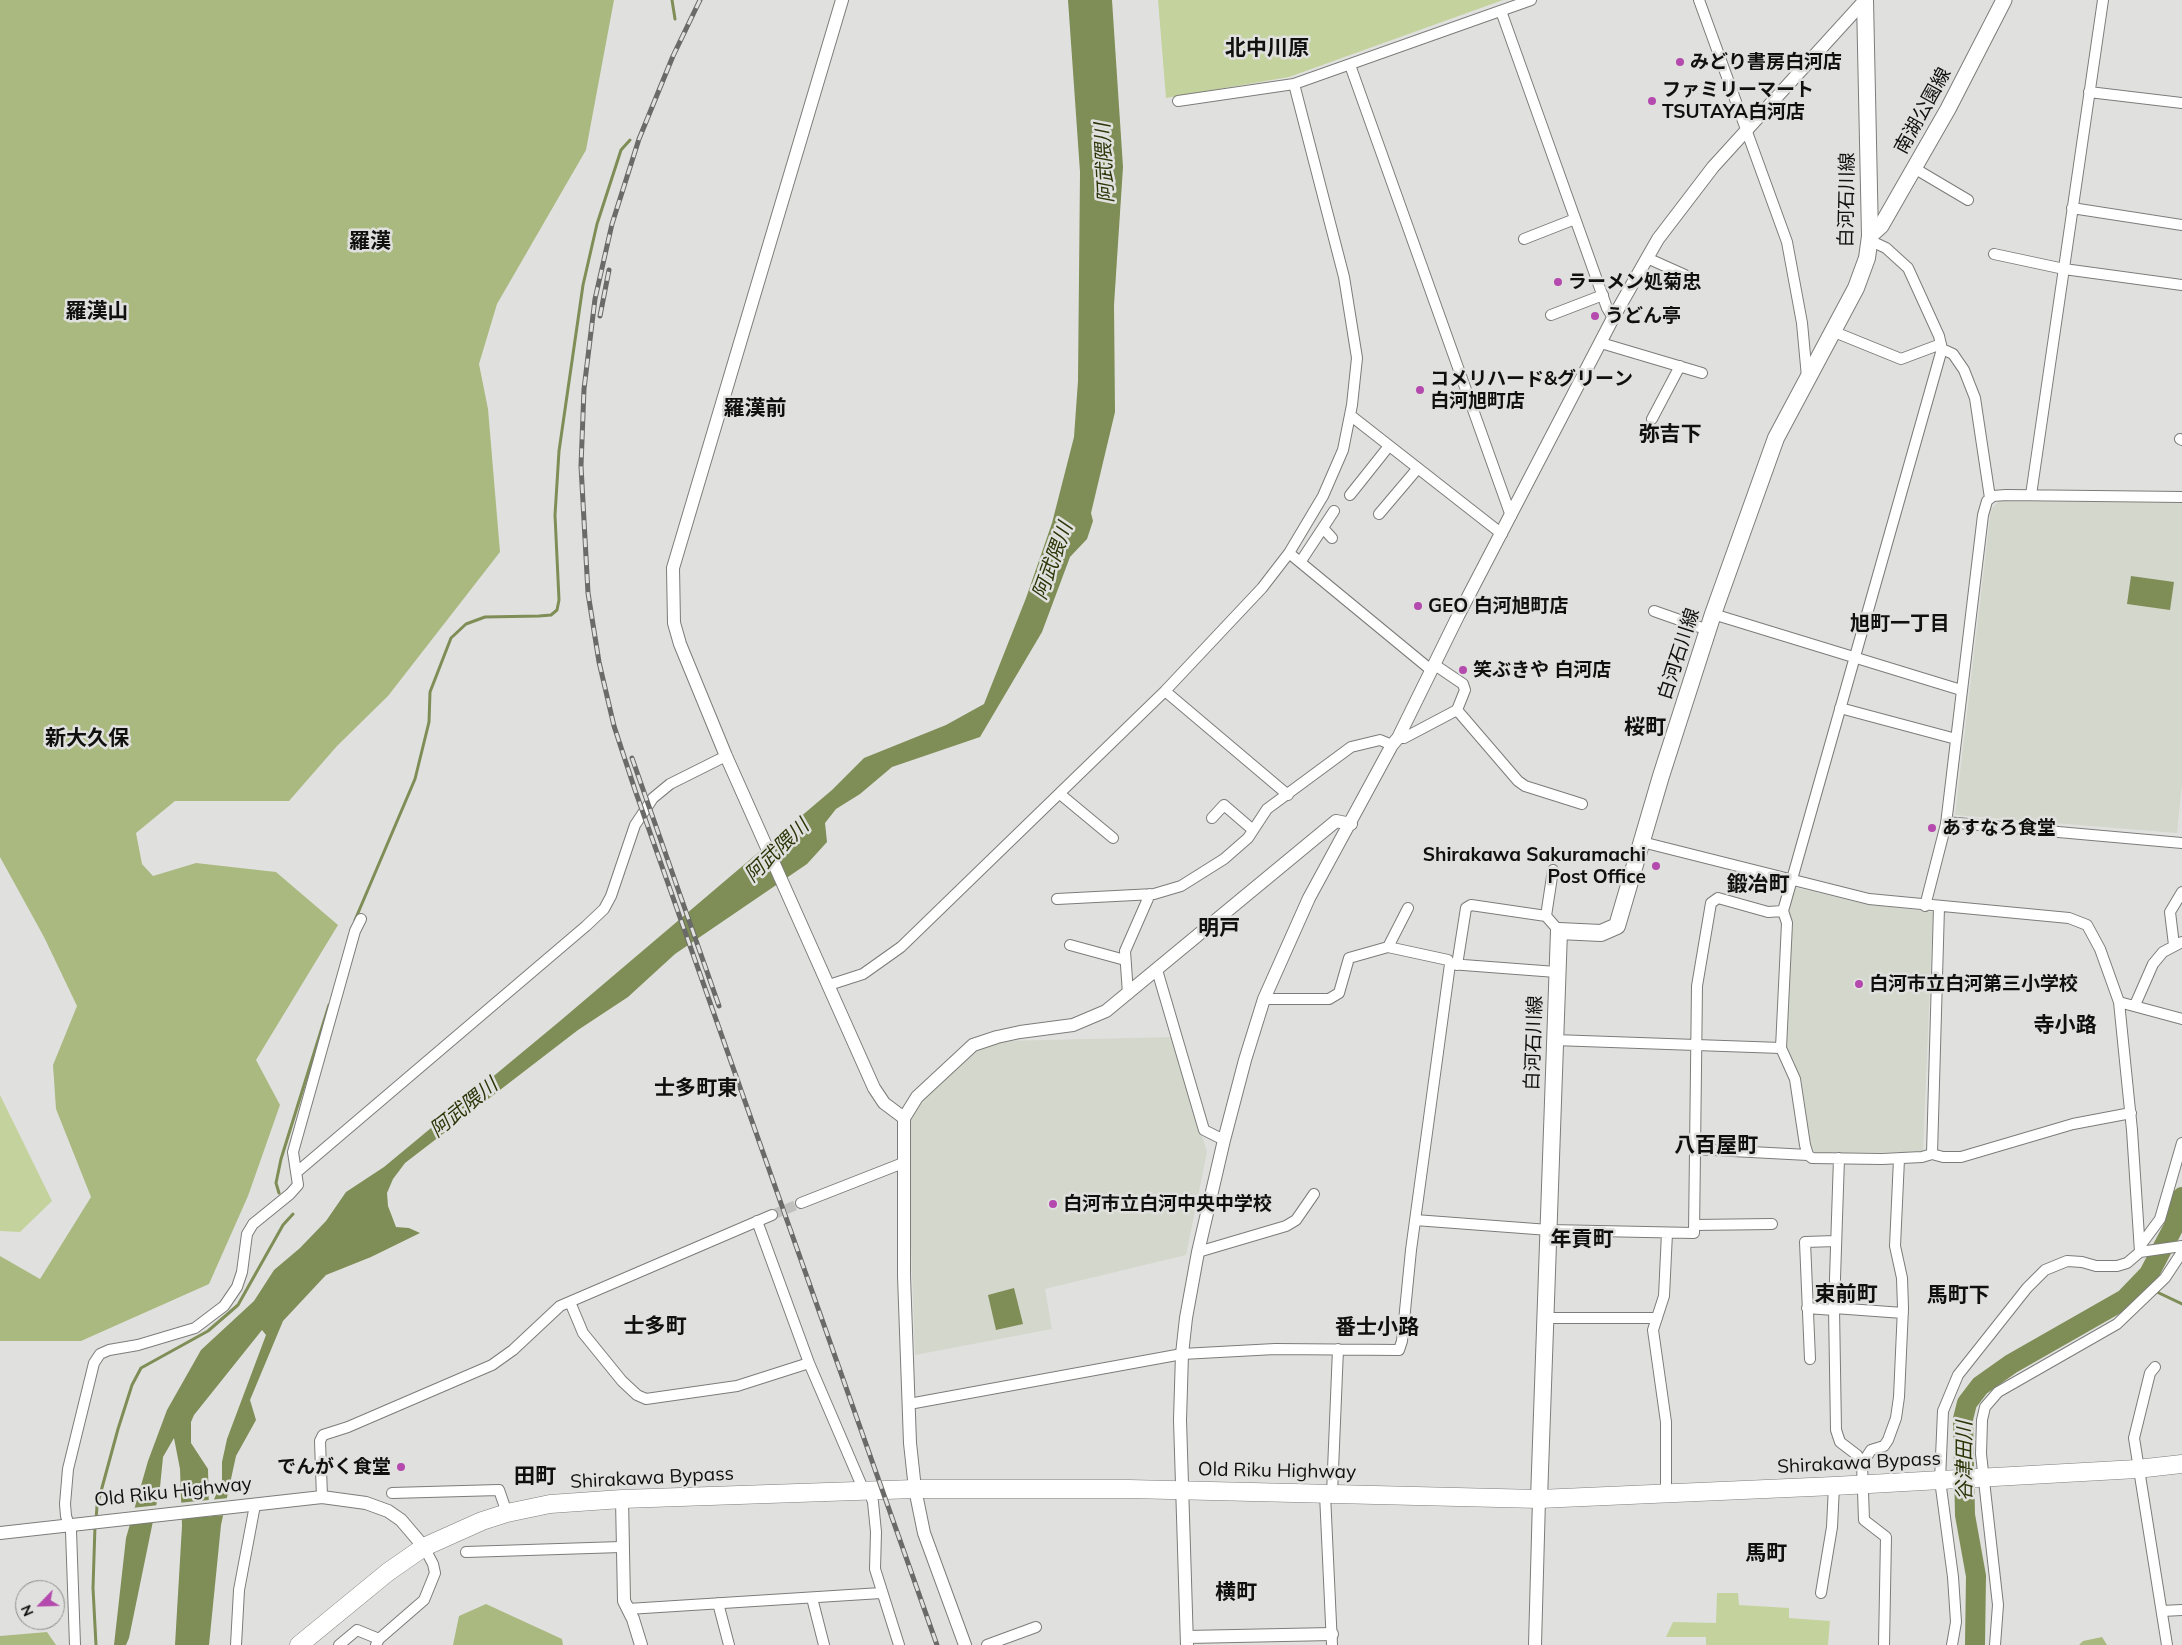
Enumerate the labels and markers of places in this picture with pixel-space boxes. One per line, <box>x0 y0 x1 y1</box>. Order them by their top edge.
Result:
place label: みどり書房白河店 <box>1690 51 1842 73</box>
marker: みどり書房白河店 <box>1674 56 1686 68</box>
place label: ファミリーマート TSUTAYA白河店 <box>1662 79 1814 123</box>
marker: ファミリーマート TSUTAYA白河店 <box>1646 95 1658 107</box>
place label: ラーメン処菊忠 <box>1568 271 1701 293</box>
marker: ラーメン処菊忠 <box>1552 276 1564 288</box>
place label: うどん亭 <box>1605 305 1681 327</box>
marker: うどん亭 <box>1589 310 1601 322</box>
place label: コメリハード&グリーン 白河旭町店 <box>1430 368 1633 412</box>
marker: コメリハード&グリーン 白河旭町店 <box>1414 384 1426 396</box>
place label: GEO 白河旭町店 <box>1428 595 1569 617</box>
marker: GEO 白河旭町店 <box>1412 600 1424 612</box>
place label: 笑ぶきや 白河店 <box>1473 659 1611 681</box>
marker: 笑ぶきや 白河店 <box>1457 664 1469 676</box>
place label: あすなろ食堂 <box>1942 817 2056 839</box>
marker: あすなろ食堂 <box>1926 822 1938 834</box>
place label: Shirakawa Sakuramachi Post Office <box>1423 844 1646 888</box>
marker: Shirakawa Sakuramachi Post Office <box>1650 860 1662 872</box>
place label: 白河市立白河第三小学校 <box>1869 973 2078 995</box>
marker: 白河市立白河第三小学校 <box>1853 978 1865 990</box>
place label: 白河市立白河中央中学校 <box>1063 1193 1272 1215</box>
marker: 白河市立白河中央中学校 <box>1047 1198 1059 1210</box>
place label: でんがく食堂 <box>277 1456 391 1478</box>
marker: でんがく食堂 <box>395 1461 407 1473</box>

